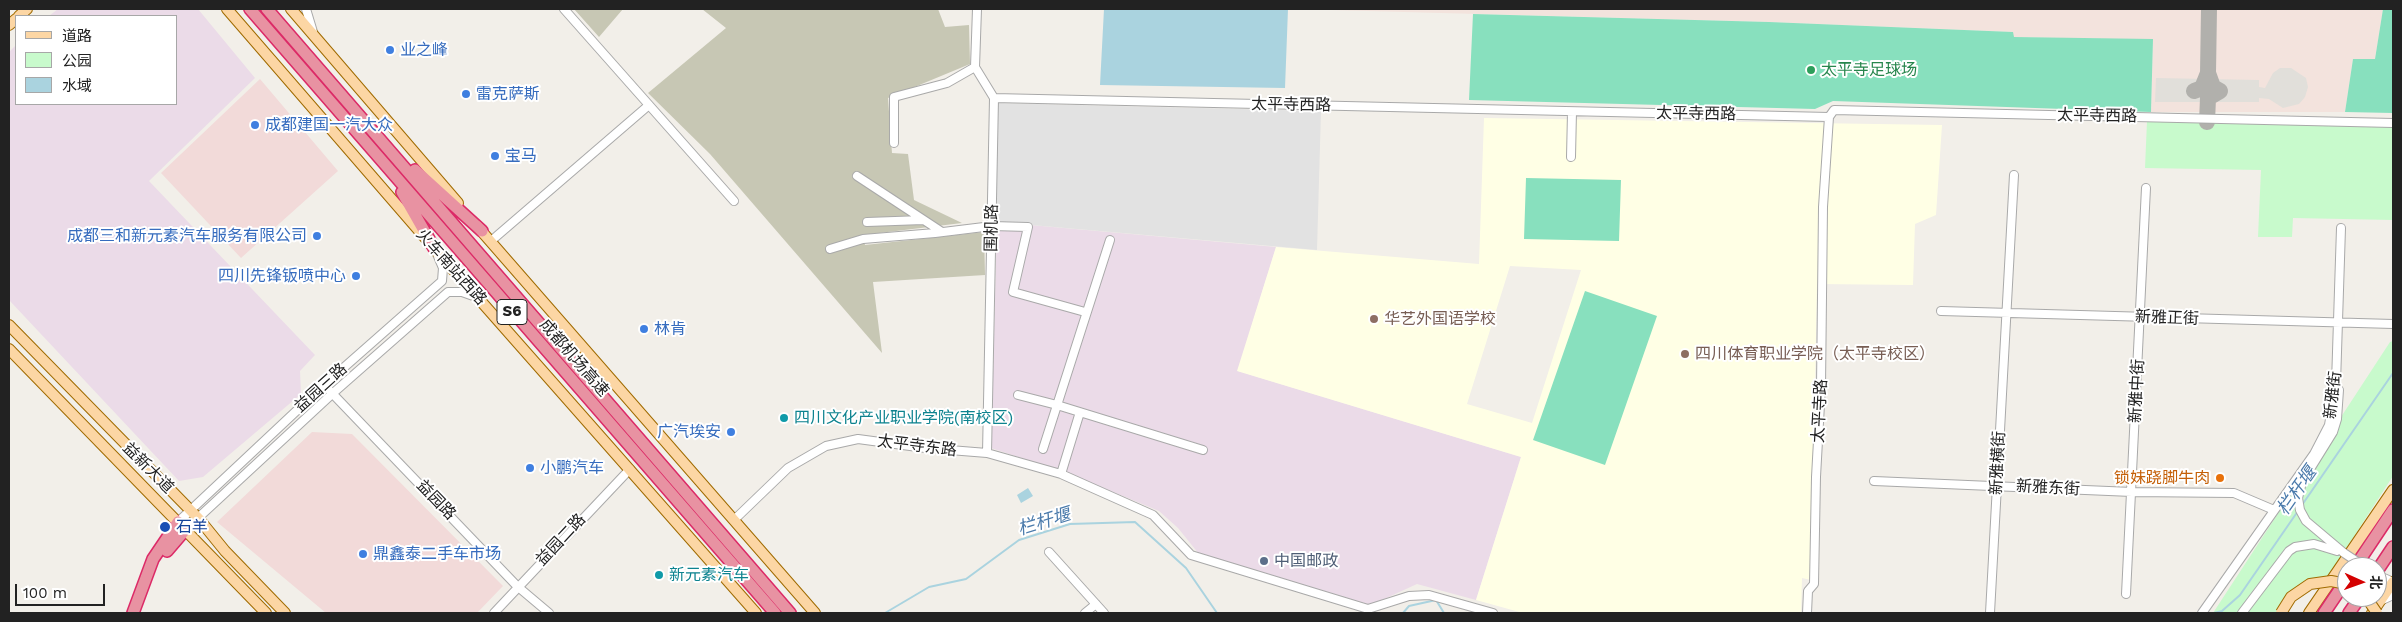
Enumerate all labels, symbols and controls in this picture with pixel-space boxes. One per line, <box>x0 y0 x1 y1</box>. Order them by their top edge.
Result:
legend <box>15 15 178 105</box>
text: 道路 <box>62 27 92 45</box>
place label: 业之峰 <box>400 40 448 60</box>
marker: 业之峰 <box>384 44 396 56</box>
text: 公园 <box>62 52 92 70</box>
place label: 太平寺足球场 <box>1821 60 1917 80</box>
marker: 太平寺足球场 <box>1805 64 1817 76</box>
text: 水域 <box>62 77 92 95</box>
place label: 雷克萨斯 <box>476 84 540 104</box>
marker: 雷克萨斯 <box>460 88 472 100</box>
street label: 太平寺西路 <box>1251 95 1331 115</box>
street label: 太平寺西路 <box>1656 104 1736 124</box>
street label: 太平寺西路 <box>2057 106 2137 126</box>
place label: 成都建国一汽大众 <box>265 115 393 135</box>
marker: 成都建国一汽大众 <box>249 119 261 131</box>
place label: 宝马 <box>505 146 537 166</box>
marker: 宝马 <box>489 150 501 162</box>
street label: 围机路 <box>982 204 1002 252</box>
street label: 火车南站西路 <box>412 225 490 309</box>
place label: 成都三和新元素汽车服务有限公司 <box>67 226 307 246</box>
marker: 成都三和新元素汽车服务有限公司 <box>311 230 323 242</box>
place label: 四川先锋钣喷中心 <box>218 266 346 286</box>
marker: 四川先锋钣喷中心 <box>350 270 362 282</box>
road number: S6 <box>497 300 527 324</box>
street label: 新雅正街 <box>2135 307 2199 329</box>
place label: 华艺外国语学校 <box>1384 309 1496 329</box>
marker: 华艺外国语学校 <box>1368 313 1380 325</box>
street label: 成都机场高速 <box>535 315 613 401</box>
place label: 林肯 <box>654 319 686 339</box>
marker: 林肯 <box>638 323 650 335</box>
place label: 四川体育职业学院（太平寺校区） <box>1695 344 1935 364</box>
marker: 四川体育职业学院（太平寺校区） <box>1679 348 1691 360</box>
street label: 益园三路 <box>291 359 351 417</box>
street label: 新雅中街 <box>2126 359 2148 423</box>
street label: 新雅街 <box>2321 370 2345 420</box>
street label: 太平寺路 <box>1809 379 1831 443</box>
place label: 四川文化产业职业学院(南校区) <box>794 408 1013 428</box>
marker: 四川文化产业职业学院(南校区) <box>778 412 790 424</box>
place label: 广汽埃安 <box>657 422 721 442</box>
marker: 广汽埃安 <box>725 426 737 438</box>
street label: 新雅横街 <box>1987 431 2009 495</box>
street label: 太平寺东路 <box>876 432 958 460</box>
street label: 益新大道 <box>119 439 177 497</box>
place label: 小鹏汽车 <box>540 458 604 478</box>
marker: 小鹏汽车 <box>524 462 536 474</box>
water label: 栏杆堰 <box>2273 463 2321 519</box>
place label: 锁妹跷脚牛肉 <box>2114 468 2210 488</box>
marker: 锁妹跷脚牛肉 <box>2214 472 2226 484</box>
street label: 益园路 <box>412 476 460 524</box>
street label: 新雅东街 <box>2016 477 2080 499</box>
water label: 栏杆堰 <box>1015 504 1073 540</box>
street label: 益园二路 <box>532 510 590 570</box>
place label: 石羊 <box>176 517 208 537</box>
marker: 石羊 <box>158 520 172 534</box>
place label: 鼎鑫泰二手车市场 <box>373 544 501 564</box>
marker: 鼎鑫泰二手车市场 <box>357 548 369 560</box>
place label: 中国邮政 <box>1274 551 1338 571</box>
marker: 中国邮政 <box>1258 555 1270 567</box>
north arrow <box>2337 557 2387 607</box>
place label: 新元素汽车 <box>669 565 749 585</box>
marker: 新元素汽车 <box>653 569 665 581</box>
scale bar <box>18 574 108 606</box>
text: 北 <box>2368 575 2384 590</box>
text: 100 m <box>23 584 67 602</box>

